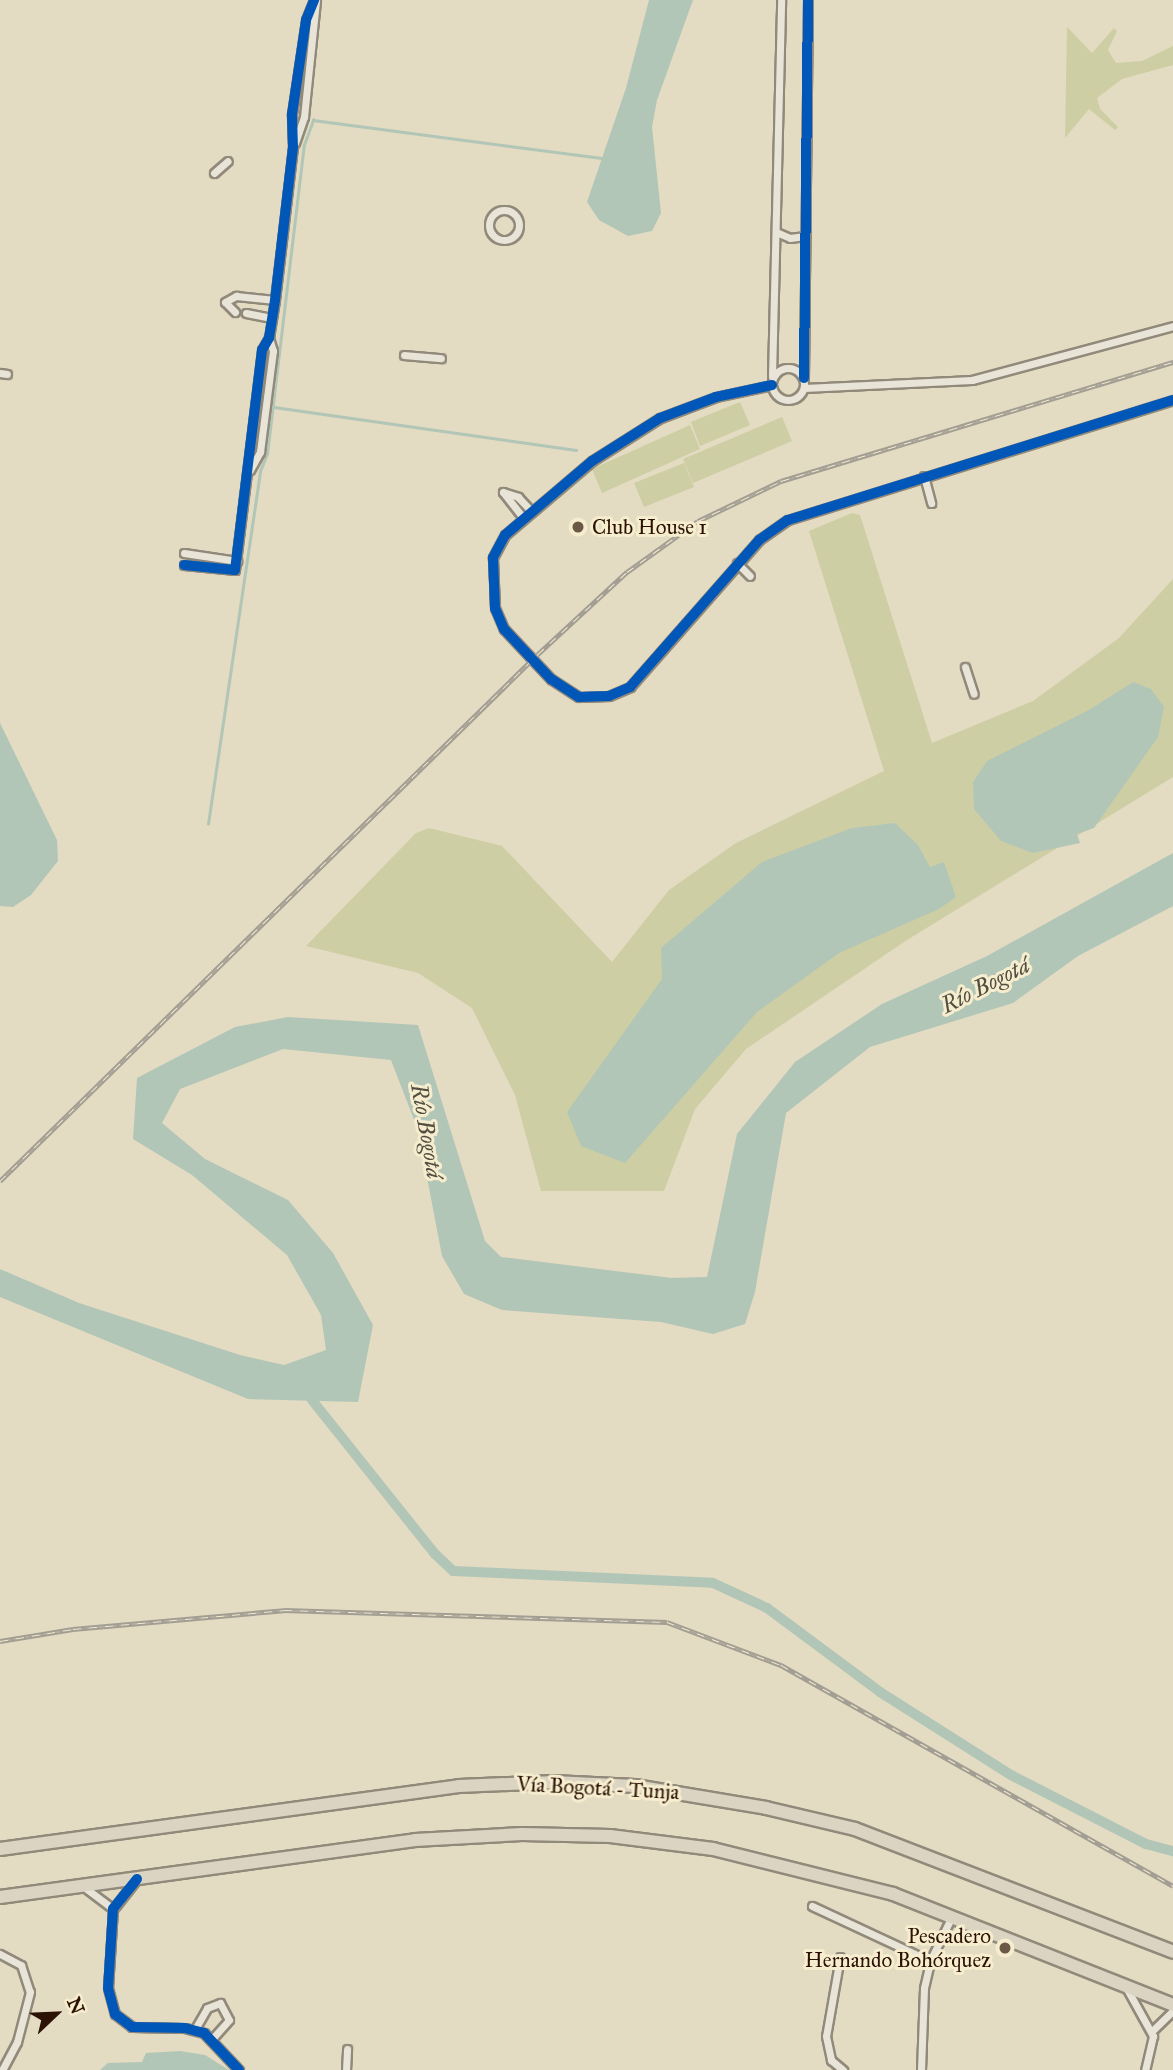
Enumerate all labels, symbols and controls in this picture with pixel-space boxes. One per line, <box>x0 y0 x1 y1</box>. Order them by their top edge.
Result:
place label: Club House 1 <box>592 514 707 540</box>
marker: Club House 1 <box>570 519 586 535</box>
water label: Río Bogotá <box>936 951 1034 1019</box>
water label: Río Bogotá <box>405 1081 449 1181</box>
street label: Vía Bogotá - Tunja <box>516 1771 680 1805</box>
place label: Pescadero Hernando Bohórquez <box>805 1923 991 1973</box>
marker: Pescadero Hernando Bohórquez <box>997 1940 1013 1956</box>
north arrow <box>21 1979 91 2049</box>
text: N <box>62 1994 90 2018</box>

